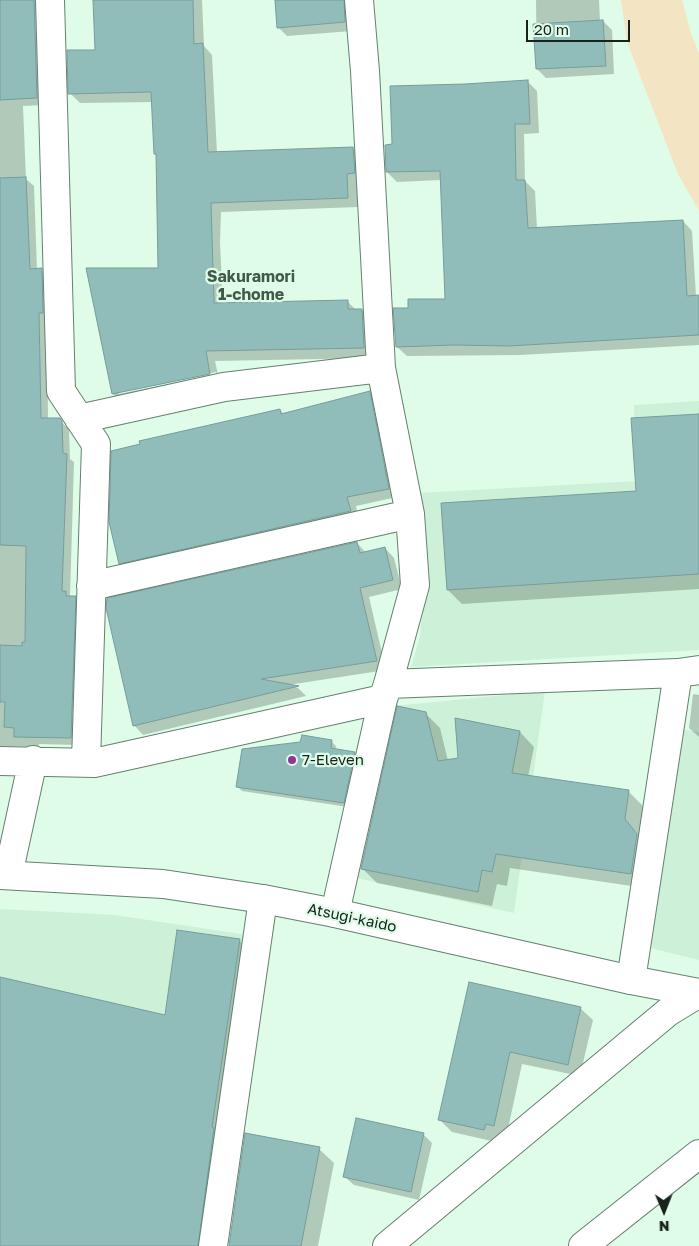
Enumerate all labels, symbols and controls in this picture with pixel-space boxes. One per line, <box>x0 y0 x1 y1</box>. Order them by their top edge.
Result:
scale bar <box>529 10 633 42</box>
text: 20 m <box>534 20 569 38</box>
district label: Sakuramori 1-chome <box>207 267 295 305</box>
place label: 7-Eleven <box>302 751 364 769</box>
marker: 7-Eleven <box>286 754 298 766</box>
street label: Atsugi-kaido <box>306 900 398 936</box>
north arrow <box>639 1186 689 1236</box>
text: N <box>659 1218 670 1235</box>

